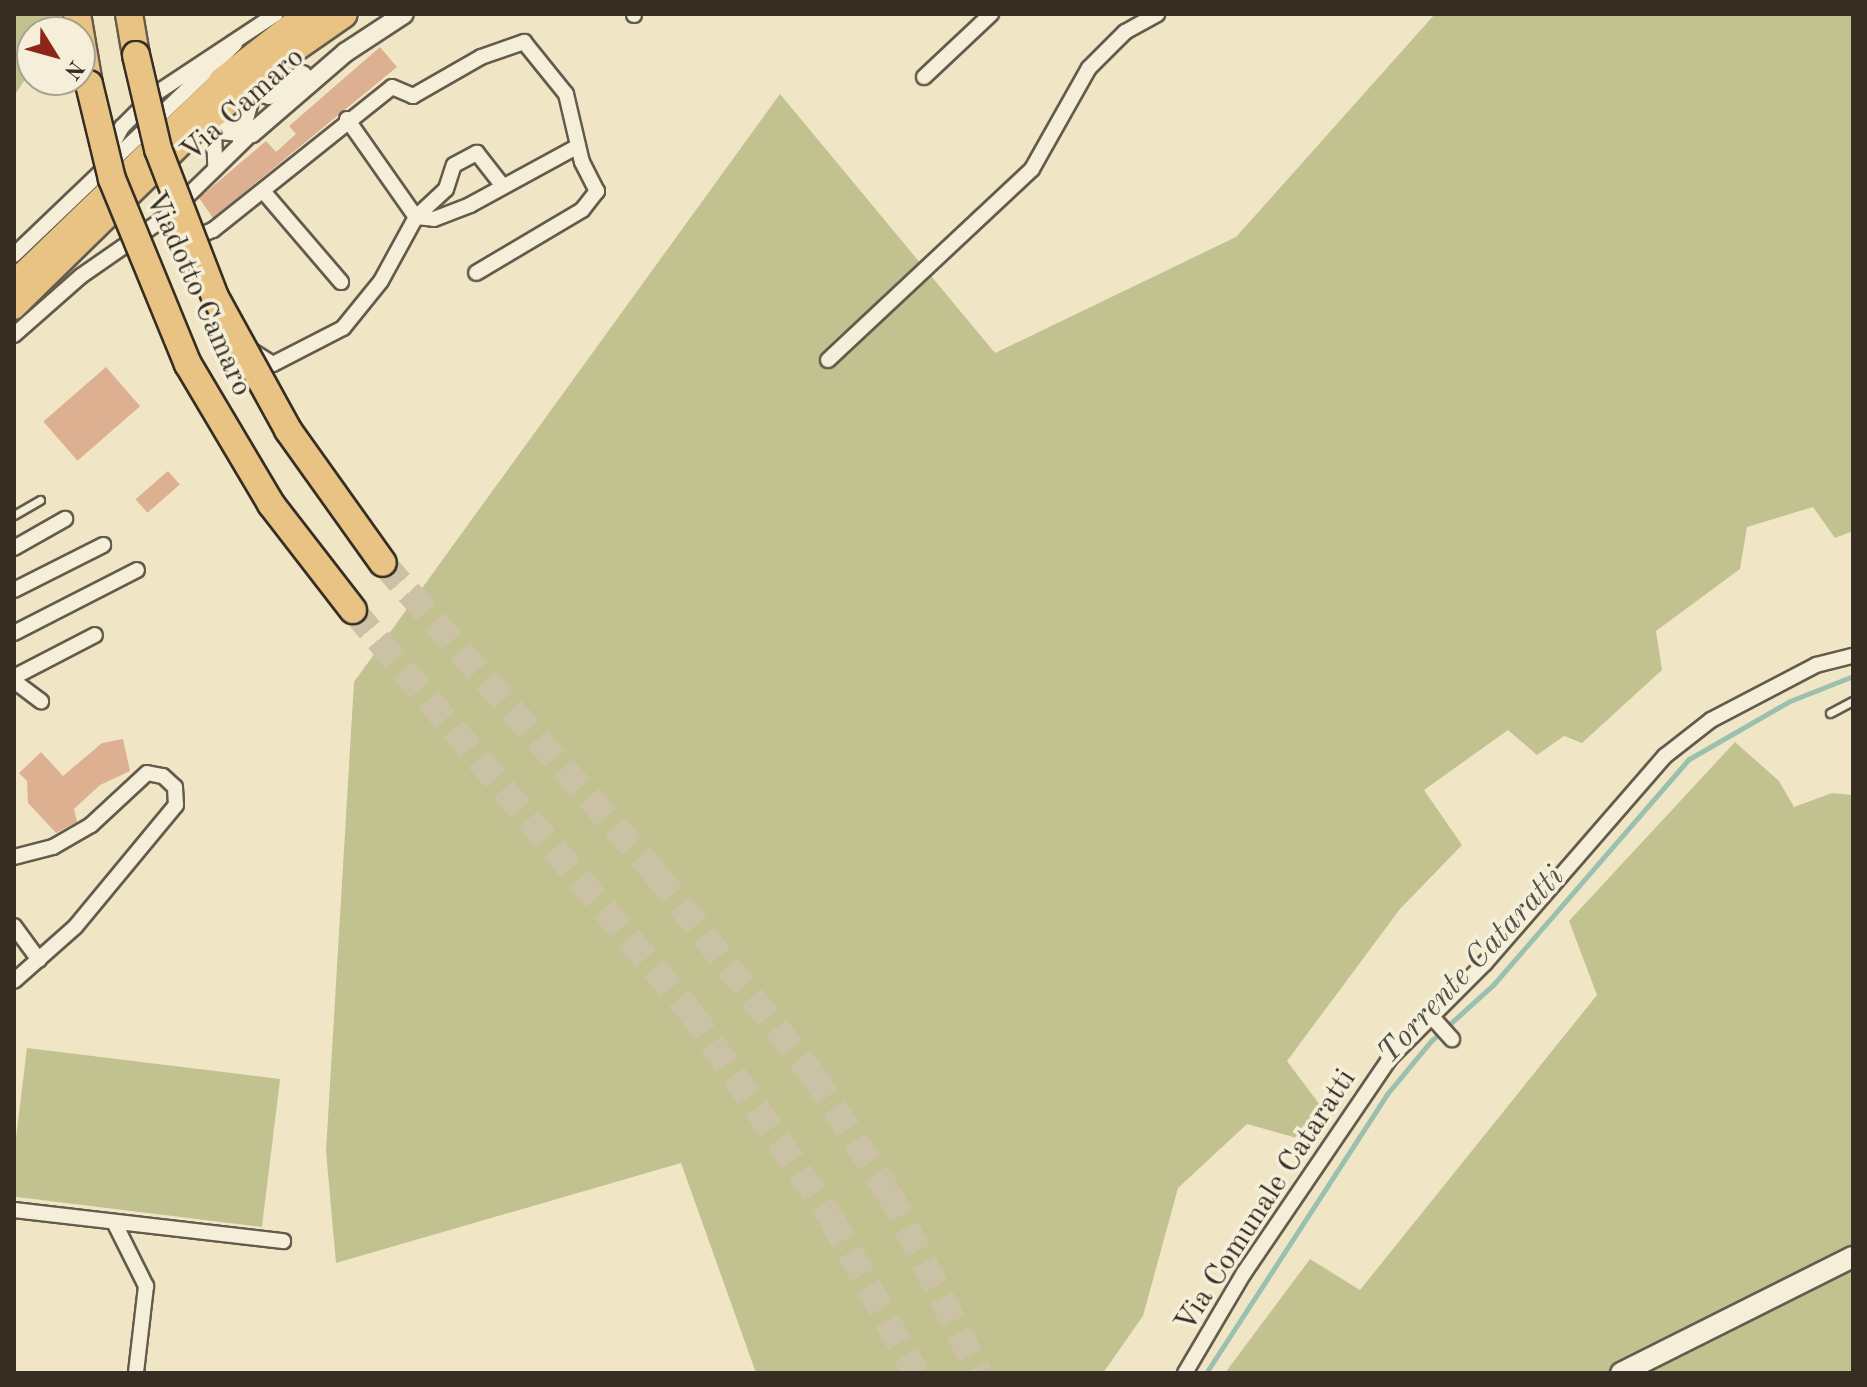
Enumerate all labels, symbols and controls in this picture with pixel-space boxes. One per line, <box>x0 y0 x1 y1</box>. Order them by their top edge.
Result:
north arrow <box>16 16 96 96</box>
street label: Via Camaro <box>174 40 312 170</box>
text: N <box>60 56 87 83</box>
street label: Viadotto Camaro <box>137 186 259 402</box>
water label: Torrente Cataratti <box>1371 859 1573 1073</box>
street label: Via Comunale Cataratti <box>1168 1063 1364 1339</box>

